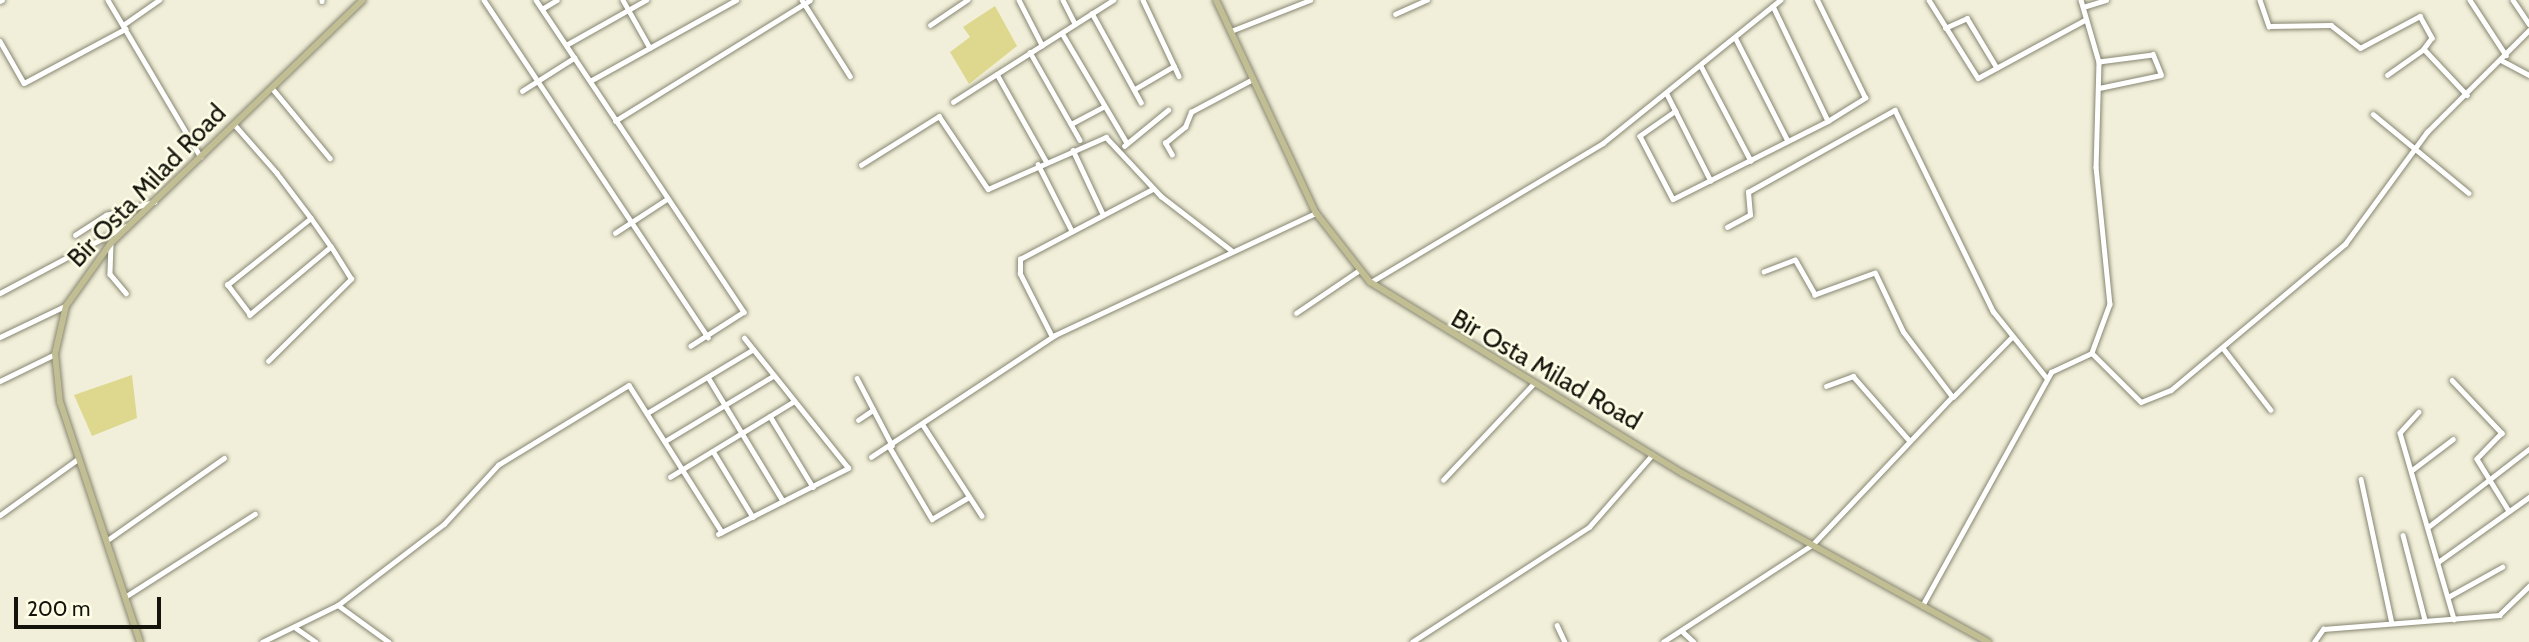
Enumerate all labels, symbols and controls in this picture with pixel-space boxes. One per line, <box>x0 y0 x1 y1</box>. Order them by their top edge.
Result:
street label: Bir Osta Milad Road <box>61 98 233 274</box>
street label: Bir Osta Milad Road <box>1445 303 1647 437</box>
scale bar <box>18 582 164 626</box>
text: 200 m <box>27 596 90 621</box>

